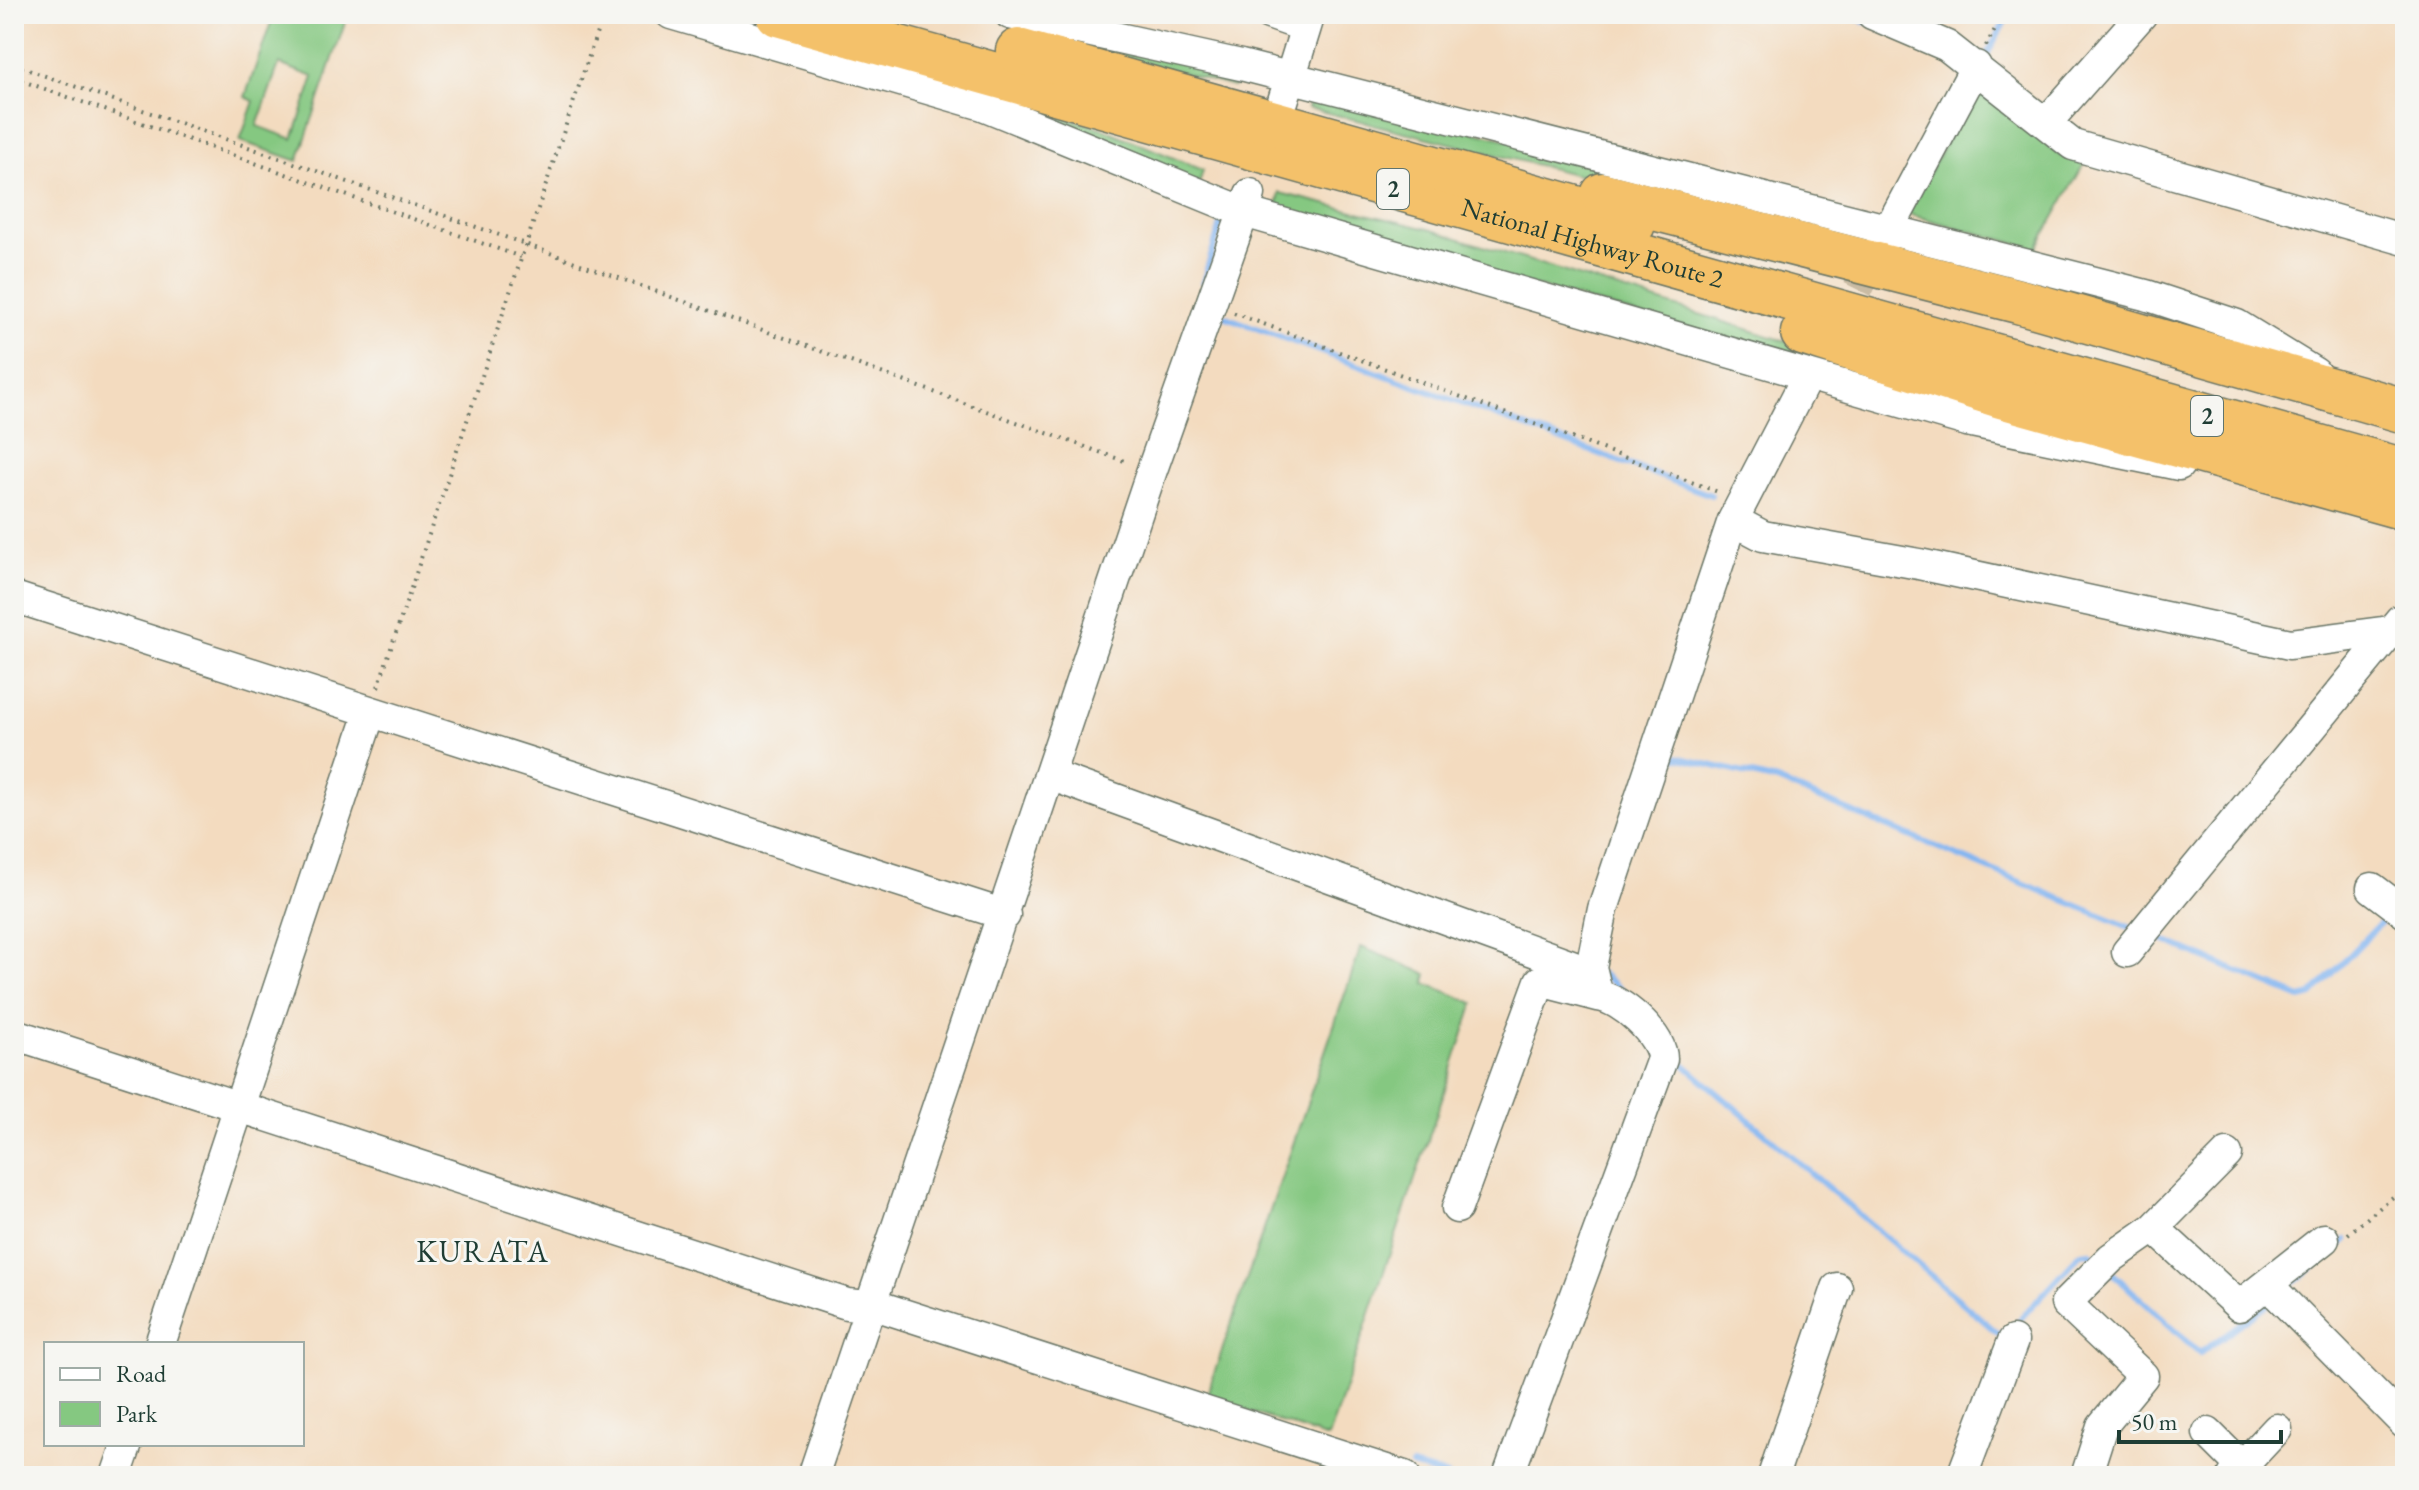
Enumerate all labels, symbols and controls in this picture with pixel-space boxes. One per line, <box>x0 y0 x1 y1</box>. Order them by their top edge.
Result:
road number: 2 <box>1377 169 1409 209</box>
street label: National Highway Route 2 <box>1458 190 1728 296</box>
road number: 2 <box>2191 396 2223 436</box>
district label: KURATA <box>416 1232 550 1271</box>
legend <box>44 1342 304 1446</box>
text: Road <box>116 1358 167 1389</box>
scale bar <box>2119 1394 2281 1444</box>
text: Park <box>116 1398 158 1429</box>
text: 50 m <box>2131 1406 2178 1437</box>

